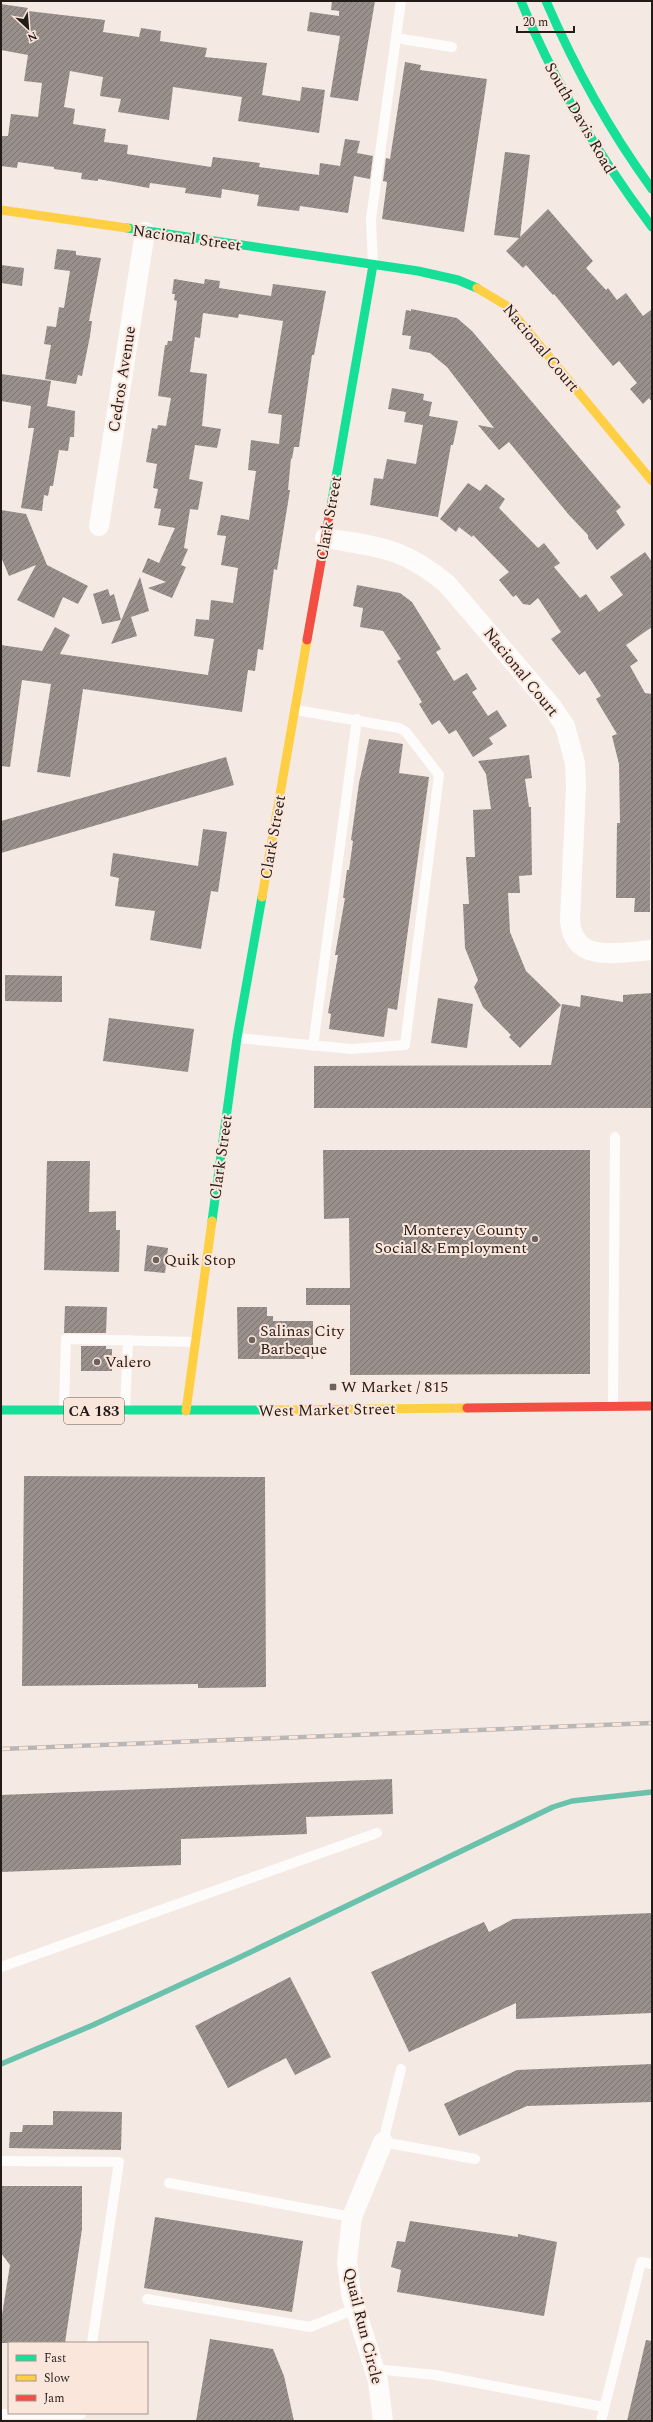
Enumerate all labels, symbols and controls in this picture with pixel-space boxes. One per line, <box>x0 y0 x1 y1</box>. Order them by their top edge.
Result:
north arrow <box>8 8 48 48</box>
scale bar <box>517 8 574 34</box>
text: 20 m <box>523 13 548 32</box>
text: N <box>24 27 40 46</box>
street label: South Davis Road <box>538 58 622 178</box>
street label: Nacional Street <box>131 219 243 258</box>
street label: Nacional Court <box>497 299 585 398</box>
street label: Cedros Avenue <box>102 324 142 434</box>
street label: Clark Street <box>310 474 348 562</box>
street label: Nacional Court <box>477 622 565 722</box>
street label: Clark Street <box>254 793 292 881</box>
street label: Clark Street <box>203 1113 239 1201</box>
place label: Monterey County Social & Employment <box>374 1218 528 1260</box>
marker: Monterey County Social & Employment <box>530 1234 540 1244</box>
place label: Quik Stop <box>164 1248 236 1272</box>
marker: Quik Stop <box>151 1255 161 1265</box>
place label: Salinas City Barbeque <box>260 1319 346 1361</box>
marker: Salinas City Barbeque <box>247 1335 257 1345</box>
place label: Valero <box>105 1350 151 1374</box>
marker: Valero <box>92 1357 102 1367</box>
place label: W Market / 815 <box>341 1375 448 1399</box>
marker: W Market / 815 <box>328 1382 338 1392</box>
street label: West Market Street <box>258 1397 396 1423</box>
road number: CA 183 <box>64 1398 124 1424</box>
street label: Quail Run Circle <box>337 2265 389 2387</box>
legend <box>8 2342 148 2414</box>
text: Fast <box>44 2349 66 2368</box>
text: Slow <box>44 2369 70 2388</box>
text: Jam <box>44 2389 65 2408</box>

